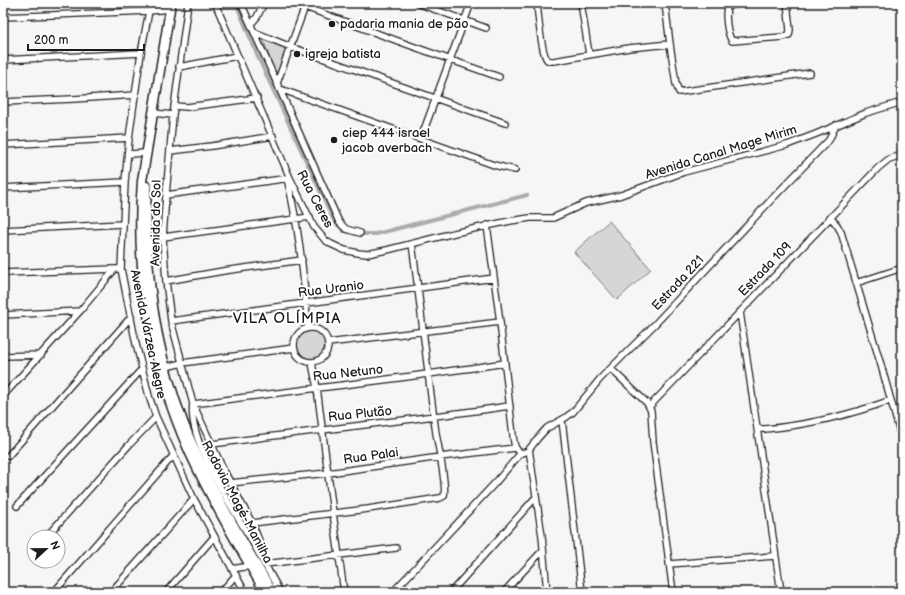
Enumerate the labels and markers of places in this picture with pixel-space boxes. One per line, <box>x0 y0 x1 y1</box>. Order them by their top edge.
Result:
place label: padaria mania de pão <box>340 16 469 32</box>
marker: padaria mania de pão <box>327 19 337 29</box>
place label: igreja batista <box>305 46 381 62</box>
marker: igreja batista <box>292 49 302 59</box>
place label: ciep 444 israel jacob averbach <box>341 125 432 156</box>
marker: ciep 444 israel jacob averbach <box>329 135 339 145</box>

